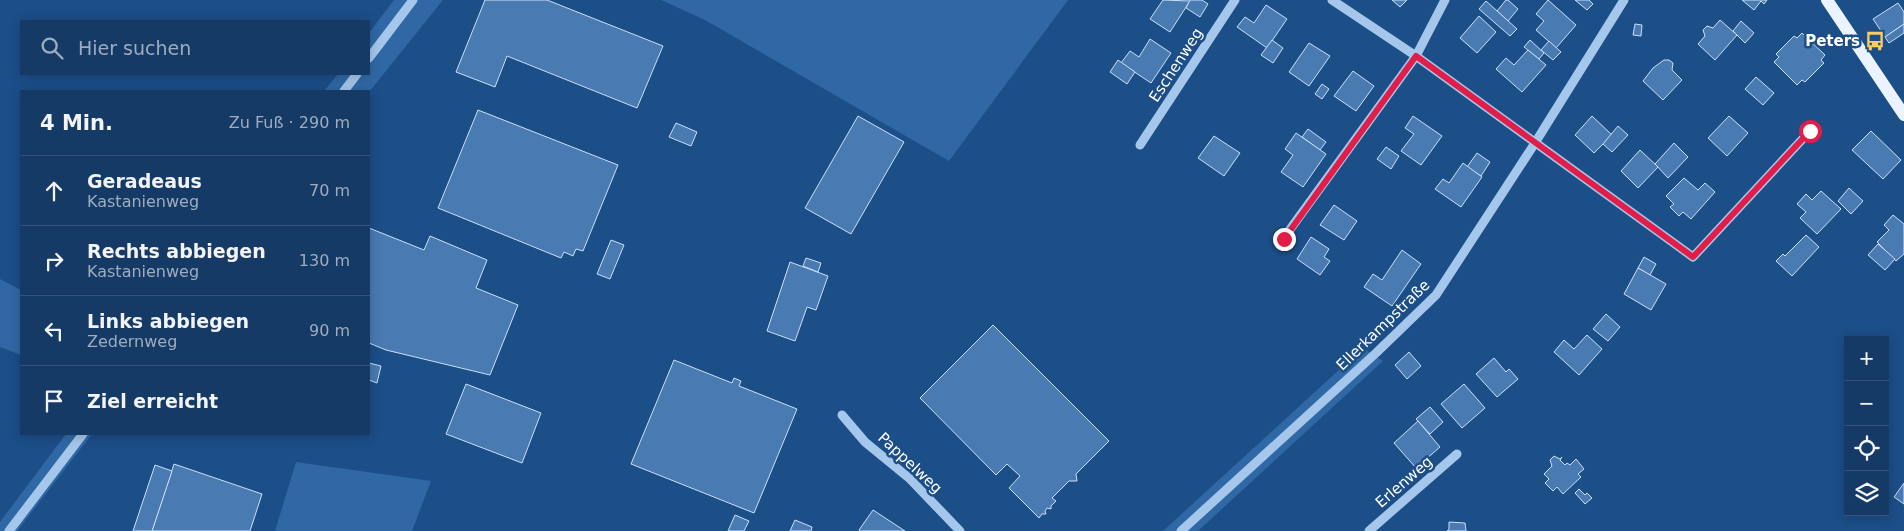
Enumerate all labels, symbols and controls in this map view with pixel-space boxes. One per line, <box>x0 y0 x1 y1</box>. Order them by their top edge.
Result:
search box <box>20 20 370 75</box>
street label: Eschenweg <box>1145 25 1207 105</box>
bus stop icon: Peters <box>1864 30 1886 52</box>
place label: Peters <box>1805 32 1860 50</box>
icon: search <box>38 34 66 62</box>
text: Hier suchen <box>78 37 191 59</box>
text: 4 Min. <box>40 111 113 135</box>
text: Zu Fuß · 290 m <box>229 113 350 132</box>
route start <box>1799 120 1822 143</box>
text: Geradeaus <box>87 170 202 192</box>
icon: ahead <box>40 177 68 205</box>
text: 70 m <box>309 181 350 200</box>
text: Kastanienweg <box>87 192 199 211</box>
route end <box>1273 228 1296 251</box>
text: Rechts abbiegen <box>87 240 266 262</box>
icon: right <box>40 247 68 275</box>
text: 130 m <box>299 251 350 270</box>
text: Kastanienweg <box>87 262 199 281</box>
street label: Ellerkampstraße <box>1333 276 1433 374</box>
text: Links abbiegen <box>87 310 249 332</box>
icon: left <box>40 317 68 345</box>
text: 90 m <box>309 321 350 340</box>
text: Zedernweg <box>87 332 177 351</box>
map controls <box>1844 336 1889 516</box>
button: + <box>1844 336 1889 381</box>
button: − <box>1844 381 1889 426</box>
icon: arrive <box>40 387 68 415</box>
text: Ziel erreicht <box>87 390 218 412</box>
button: locate <box>1844 426 1889 471</box>
street label: Pappelweg <box>874 429 946 497</box>
street label: Erlenweg <box>1372 452 1436 512</box>
button: layers <box>1844 471 1889 516</box>

